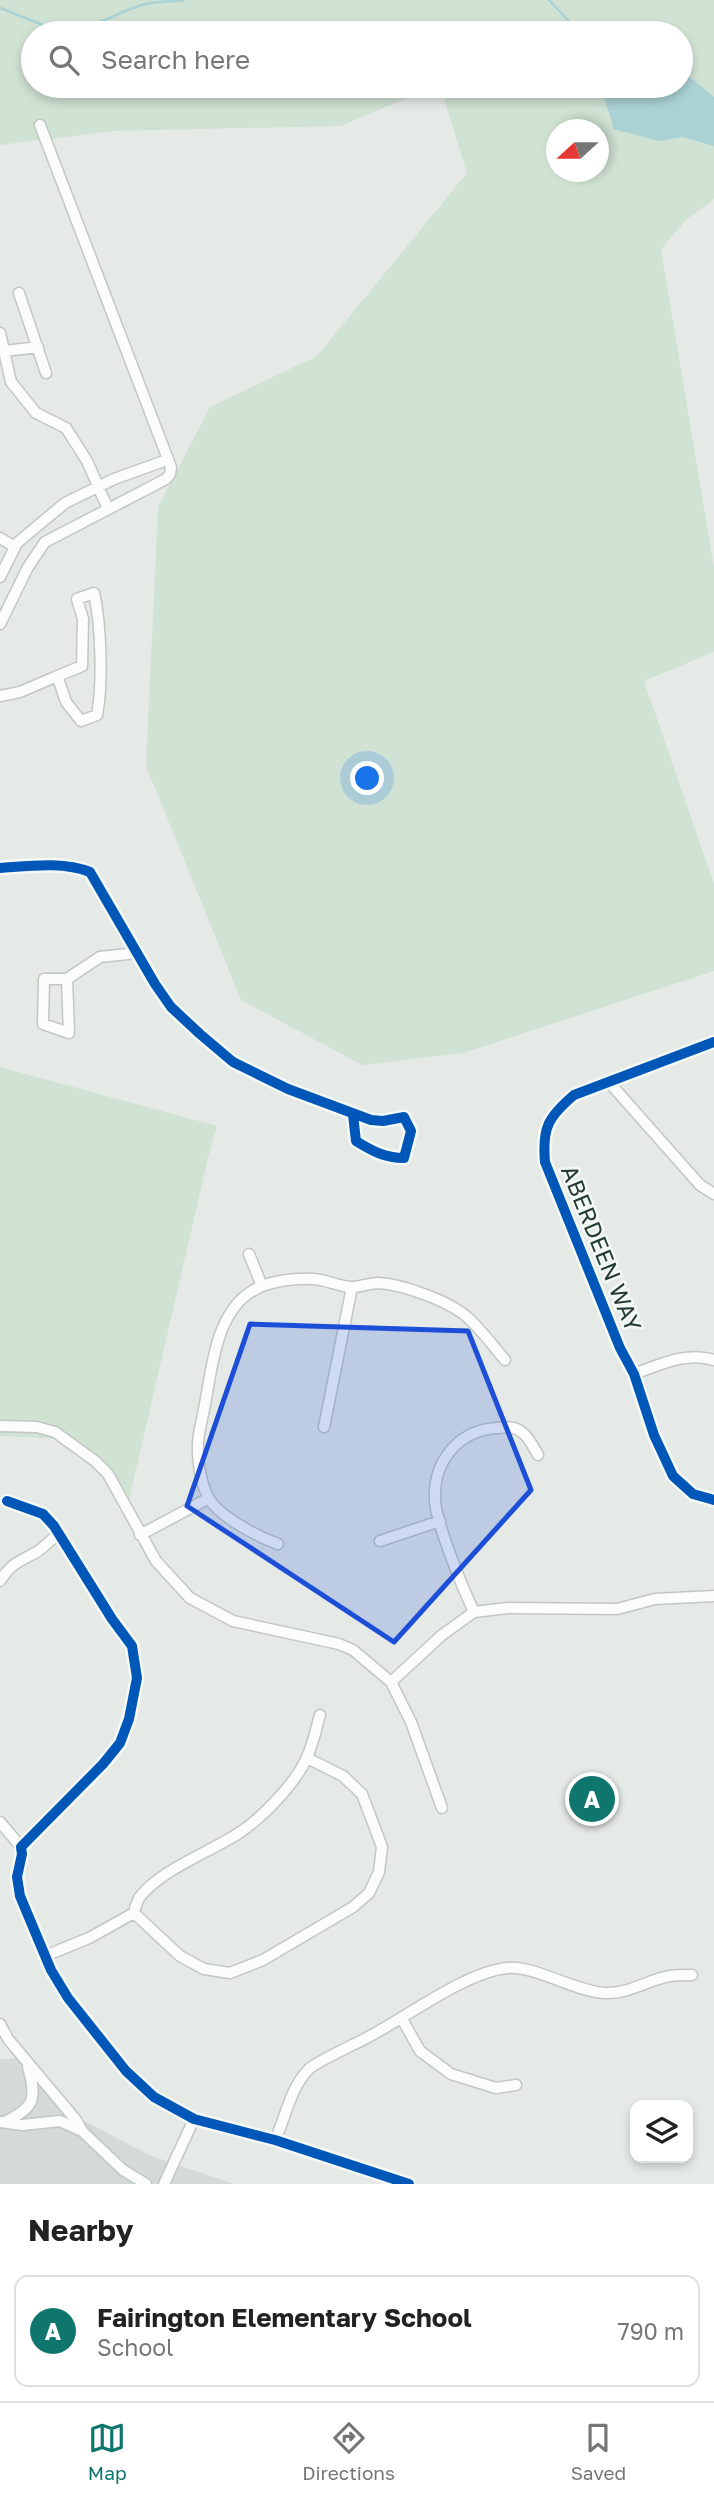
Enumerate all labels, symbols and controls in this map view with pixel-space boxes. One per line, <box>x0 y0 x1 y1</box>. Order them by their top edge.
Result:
search box <box>21 21 693 98</box>
icon: search <box>45 41 83 79</box>
text: Search here <box>101 44 250 75</box>
north arrow <box>546 119 609 182</box>
your location <box>350 761 384 795</box>
street label: ABERDEEN WAY <box>556 1161 648 1335</box>
pin: A <box>569 1773 615 1825</box>
map controls <box>630 2100 693 2163</box>
button: layers <box>630 2100 693 2163</box>
text: Nearby <box>28 2212 133 2248</box>
text: Fairington Elementary School <box>97 2302 472 2333</box>
text: A <box>45 2317 61 2345</box>
text: 790 m <box>618 2317 684 2345</box>
text: School <box>97 2333 173 2361</box>
tab: Map <box>88 2419 127 2484</box>
tab: Directions <box>302 2419 395 2484</box>
tab: Saved <box>571 2419 626 2484</box>

